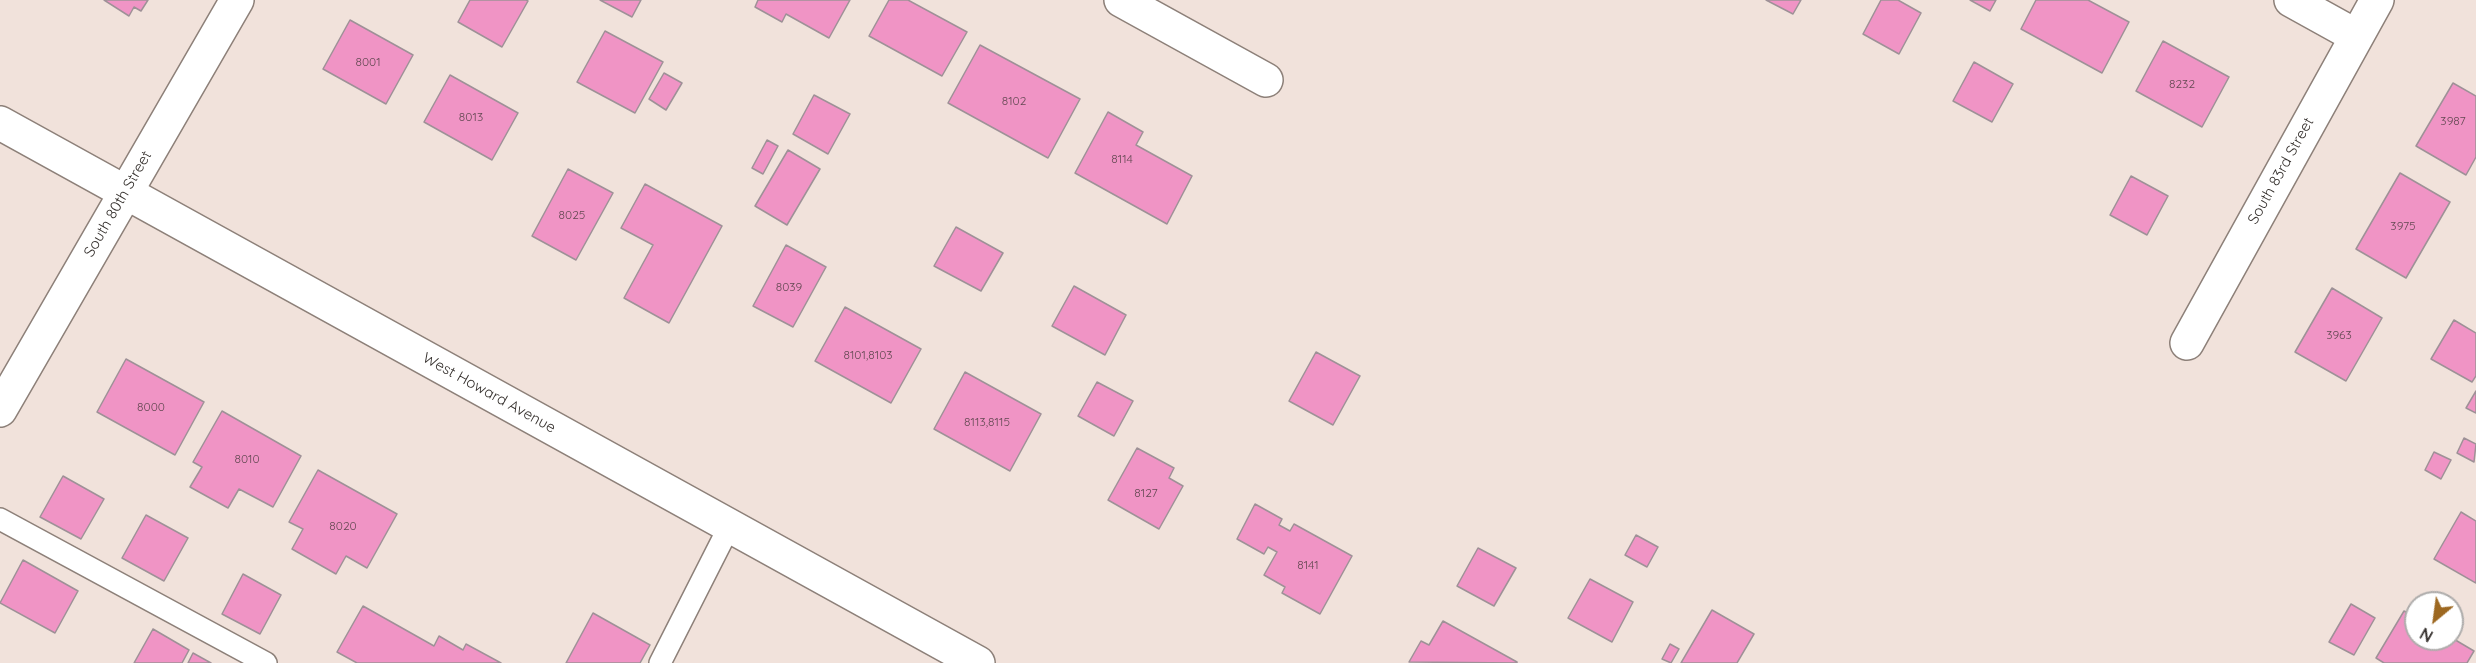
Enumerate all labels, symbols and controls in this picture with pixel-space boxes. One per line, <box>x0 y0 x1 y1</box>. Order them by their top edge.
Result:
house number: 8001 <box>355 55 381 69</box>
house number: 8232 <box>2169 77 2195 91</box>
house number: 8102 <box>1002 94 1026 108</box>
house number: 8013 <box>459 110 483 124</box>
street label: South 83rd Street <box>2244 114 2318 228</box>
house number: 3987 <box>2440 114 2466 128</box>
street label: South 80th Street <box>80 148 156 260</box>
house number: 8114 <box>1111 152 1133 166</box>
house number: 8025 <box>559 208 585 222</box>
house number: 3975 <box>2390 219 2416 233</box>
house number: 8039 <box>776 280 802 294</box>
house number: 3963 <box>2326 328 2352 342</box>
house number: 8101,8103 <box>843 348 893 362</box>
street label: West Howard Avenue <box>419 349 559 437</box>
house number: 8000 <box>137 400 165 414</box>
house number: 8113,8115 <box>964 415 1010 429</box>
house number: 8010 <box>234 452 260 466</box>
house number: 8127 <box>1134 486 1158 500</box>
house number: 8020 <box>329 519 357 533</box>
house number: 8141 <box>1297 558 1319 572</box>
north arrow <box>2404 591 2464 651</box>
text: N <box>2416 623 2436 647</box>

